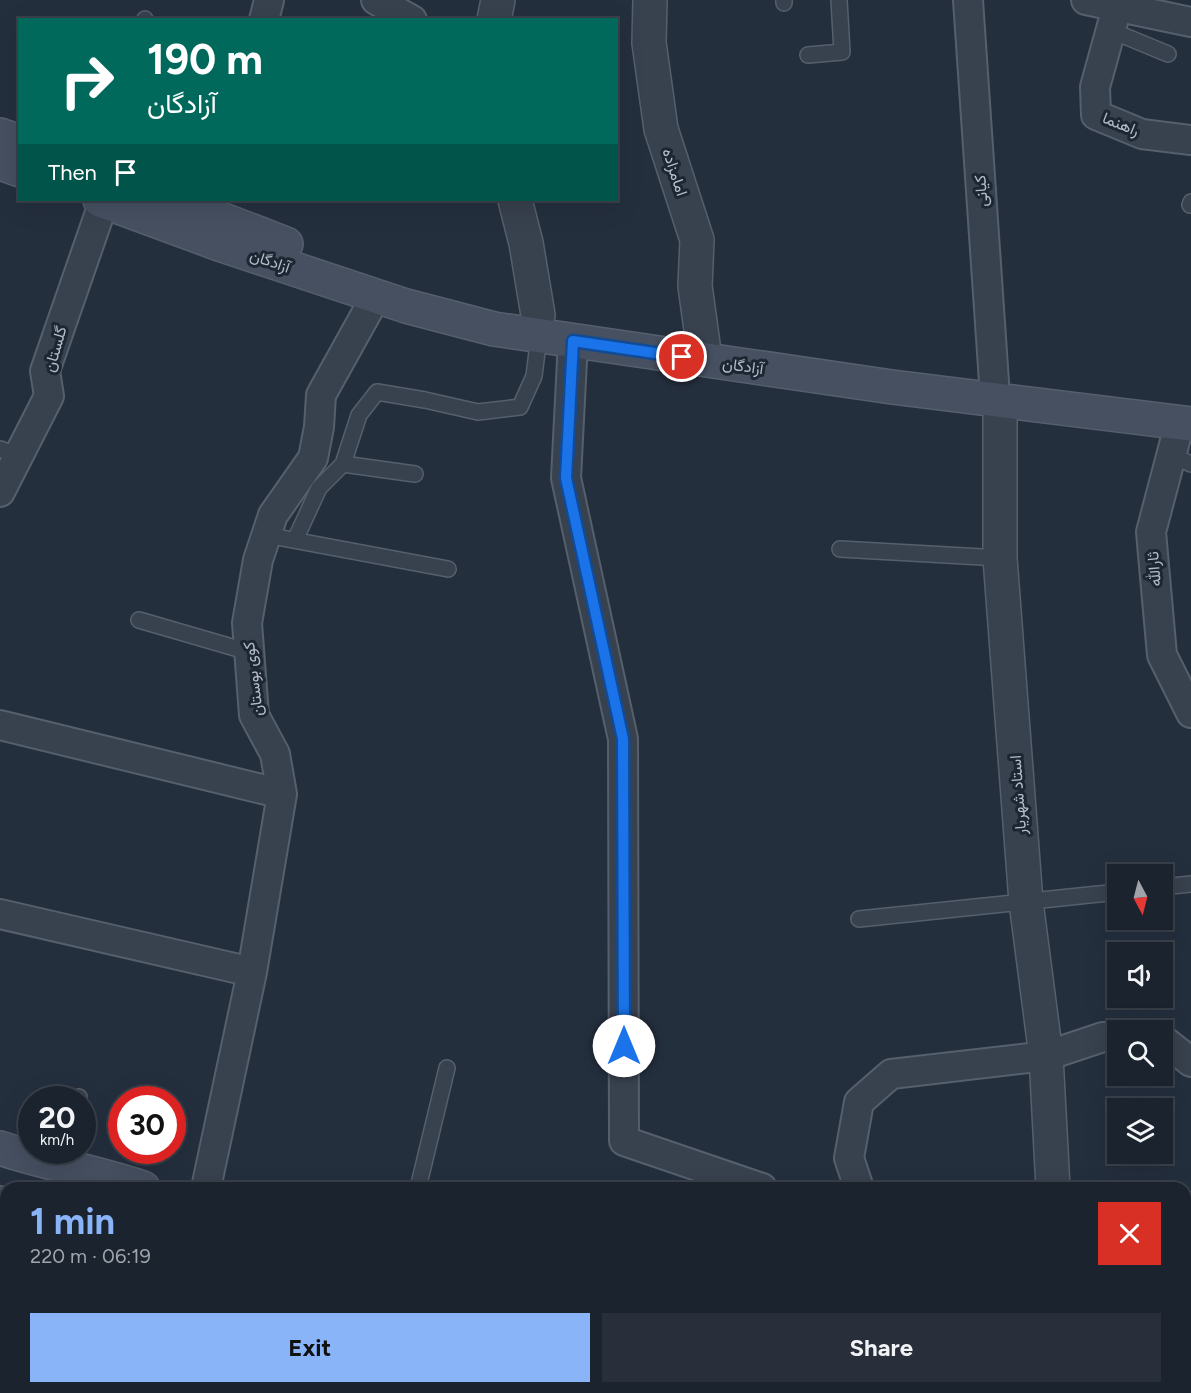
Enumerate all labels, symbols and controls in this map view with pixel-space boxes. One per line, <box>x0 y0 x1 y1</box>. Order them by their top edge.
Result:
text: 190 m <box>147 34 263 85</box>
icon: right <box>48 42 126 120</box>
text: آزادگان <box>147 87 217 120</box>
street label: راهنما <box>1099 108 1142 141</box>
street label: امامزاده <box>657 146 692 198</box>
icon: arrive <box>109 156 142 189</box>
text: Then <box>48 159 97 186</box>
street label: کیانی <box>970 174 993 208</box>
street label: آزادگان <box>247 245 294 278</box>
street label: گلستان <box>39 324 71 374</box>
pin <box>656 331 707 382</box>
icon: arrive <box>665 340 698 373</box>
street label: آزادگان <box>721 354 766 379</box>
street label: ثارالله <box>1143 551 1166 587</box>
street label: کوی بوستان <box>239 640 268 717</box>
street label: استاد شهریار <box>1006 755 1031 836</box>
north arrow <box>1107 864 1173 930</box>
map controls <box>1107 864 1173 1164</box>
button: sound <box>1107 942 1173 1008</box>
position arrow <box>592 1014 656 1078</box>
button: search <box>1107 1020 1173 1086</box>
speed limit sign: 30 <box>108 1086 186 1164</box>
button: layers <box>1107 1098 1173 1164</box>
text: 20 <box>39 1099 75 1136</box>
text: km/h <box>40 1131 74 1149</box>
text: 1 min <box>30 1200 115 1243</box>
button: close <box>1098 1202 1161 1265</box>
text: 220 m · 06:19 <box>30 1244 151 1268</box>
button: Exit <box>30 1313 590 1382</box>
button: Share <box>602 1313 1161 1382</box>

